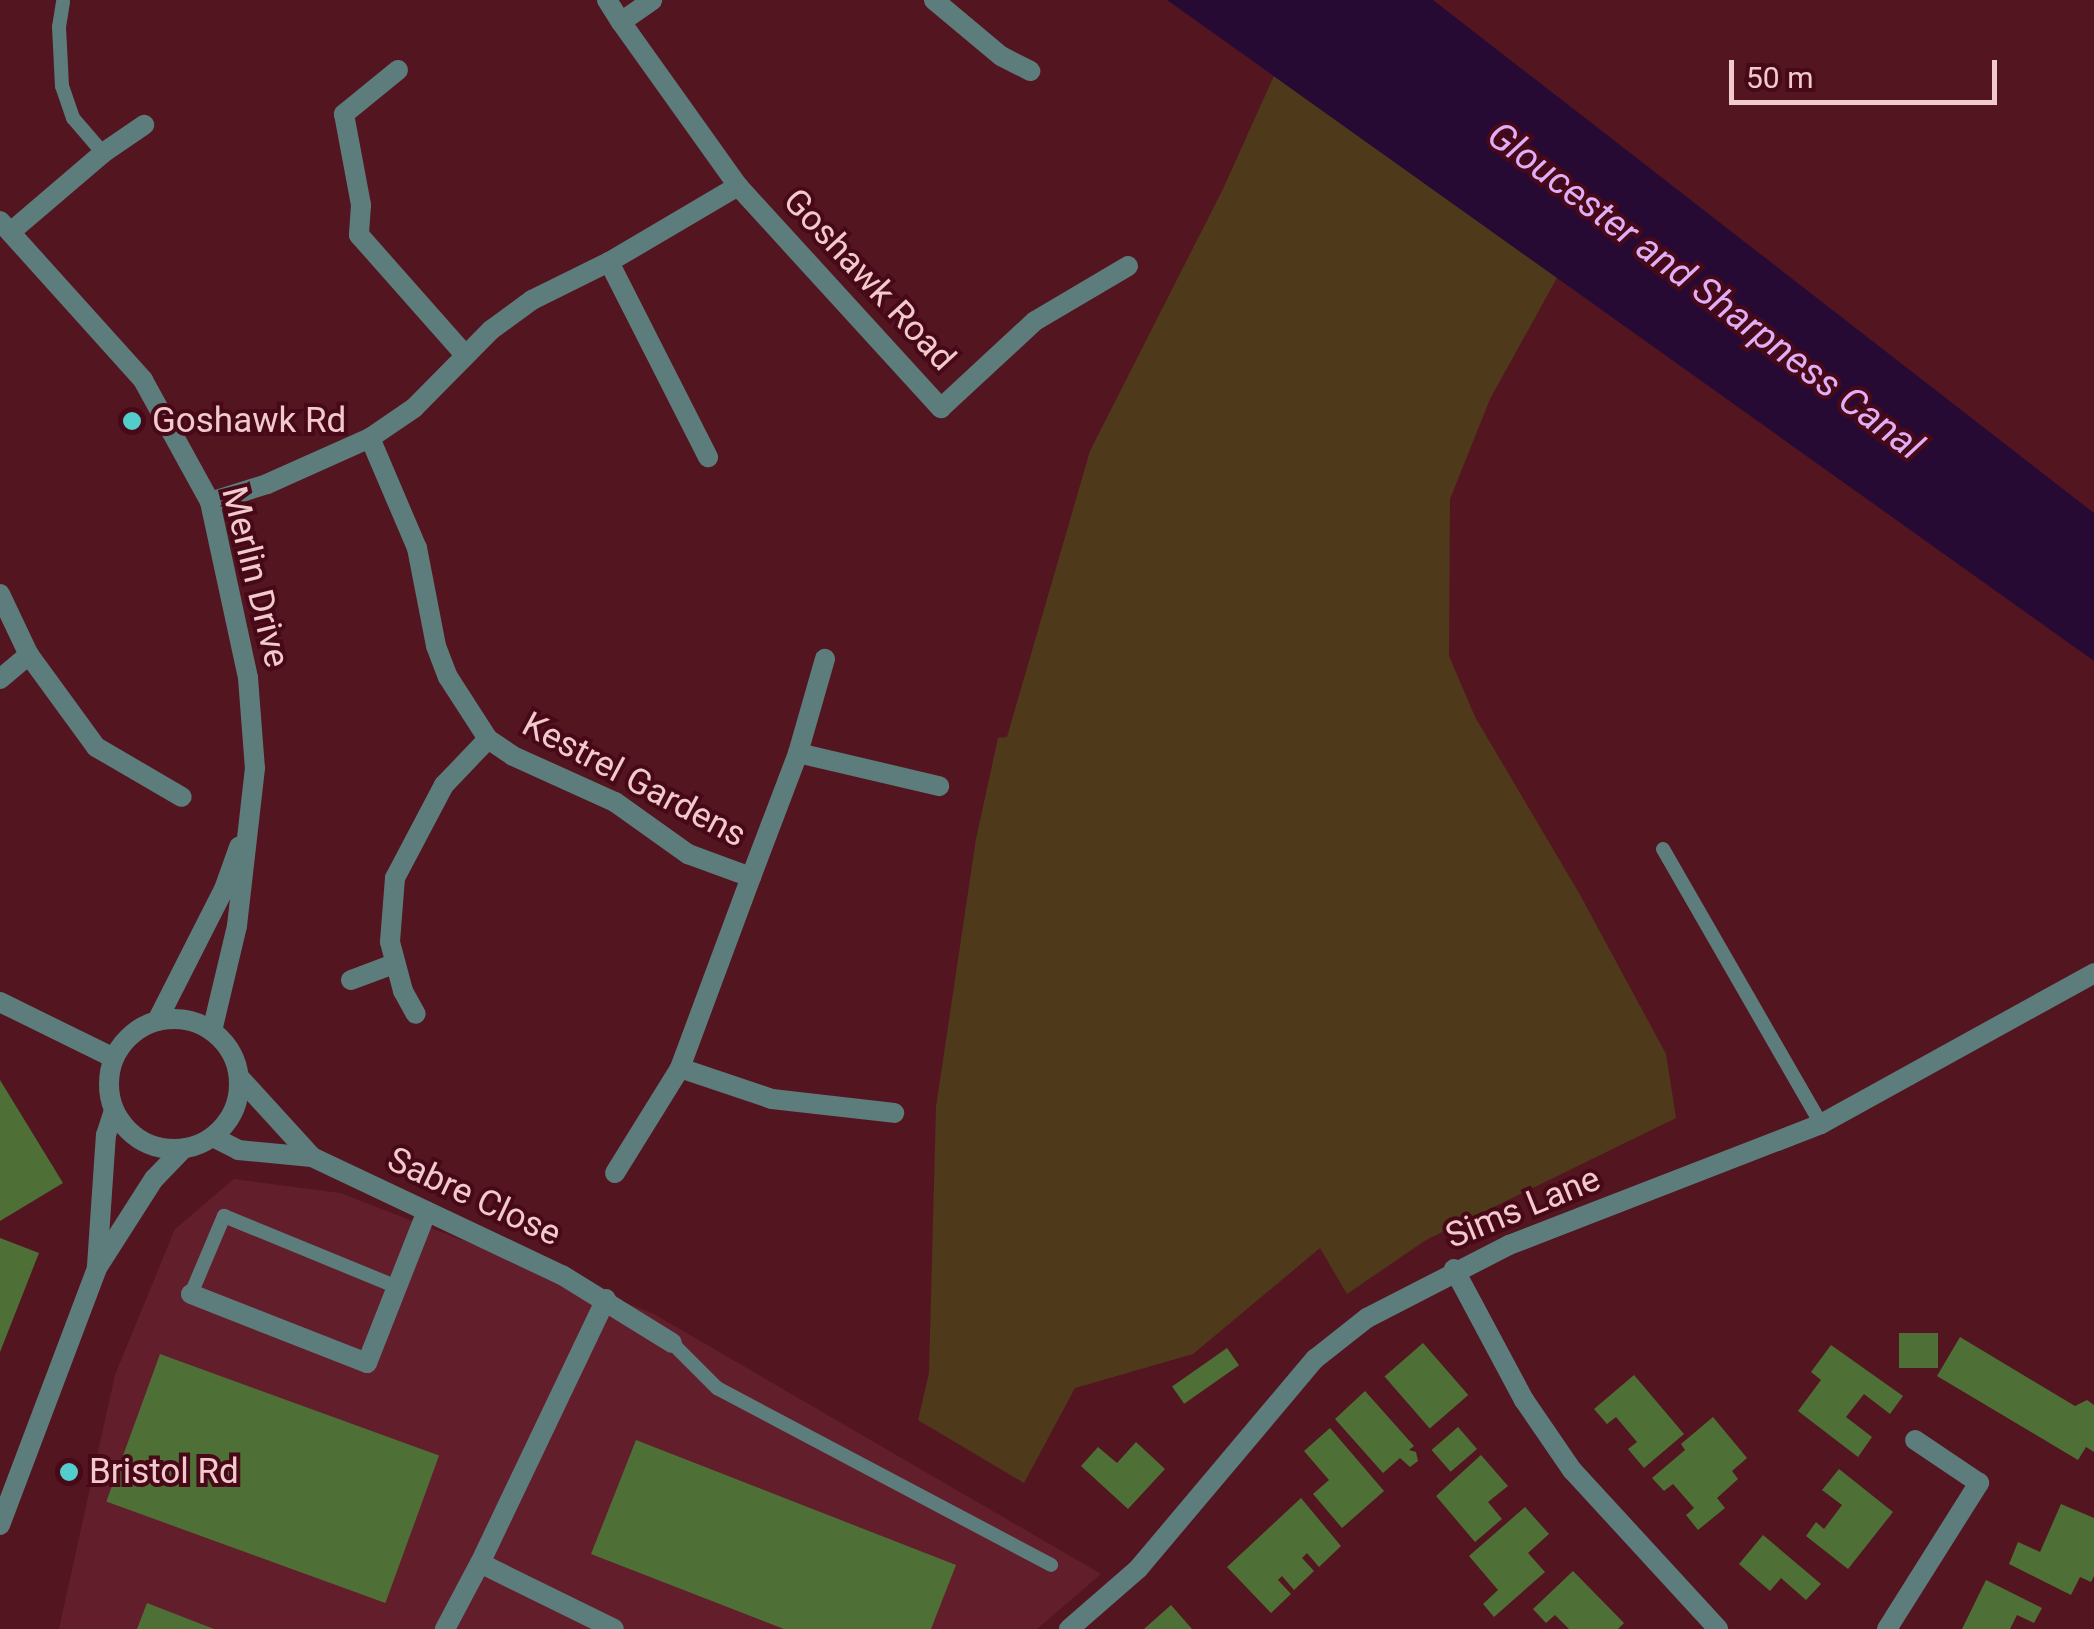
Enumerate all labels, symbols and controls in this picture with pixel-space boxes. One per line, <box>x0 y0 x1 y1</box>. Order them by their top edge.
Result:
scale bar <box>1734 40 2002 102</box>
text: 50 m <box>1746 60 1813 95</box>
water label: Gloucester and Sharpness Canal <box>1478 112 1932 470</box>
street label: Goshawk Road <box>774 180 964 380</box>
place label: Goshawk Rd <box>152 400 346 442</box>
marker: Goshawk Rd <box>121 410 143 432</box>
street label: Merlin Drive <box>212 482 298 672</box>
street label: Kestrel Gardens <box>515 703 753 857</box>
street label: Sabre Close <box>381 1139 567 1255</box>
street label: Sims Lane <box>1440 1158 1606 1258</box>
place label: Bristol Rd <box>89 1451 239 1493</box>
marker: Bristol Rd <box>58 1461 80 1483</box>

